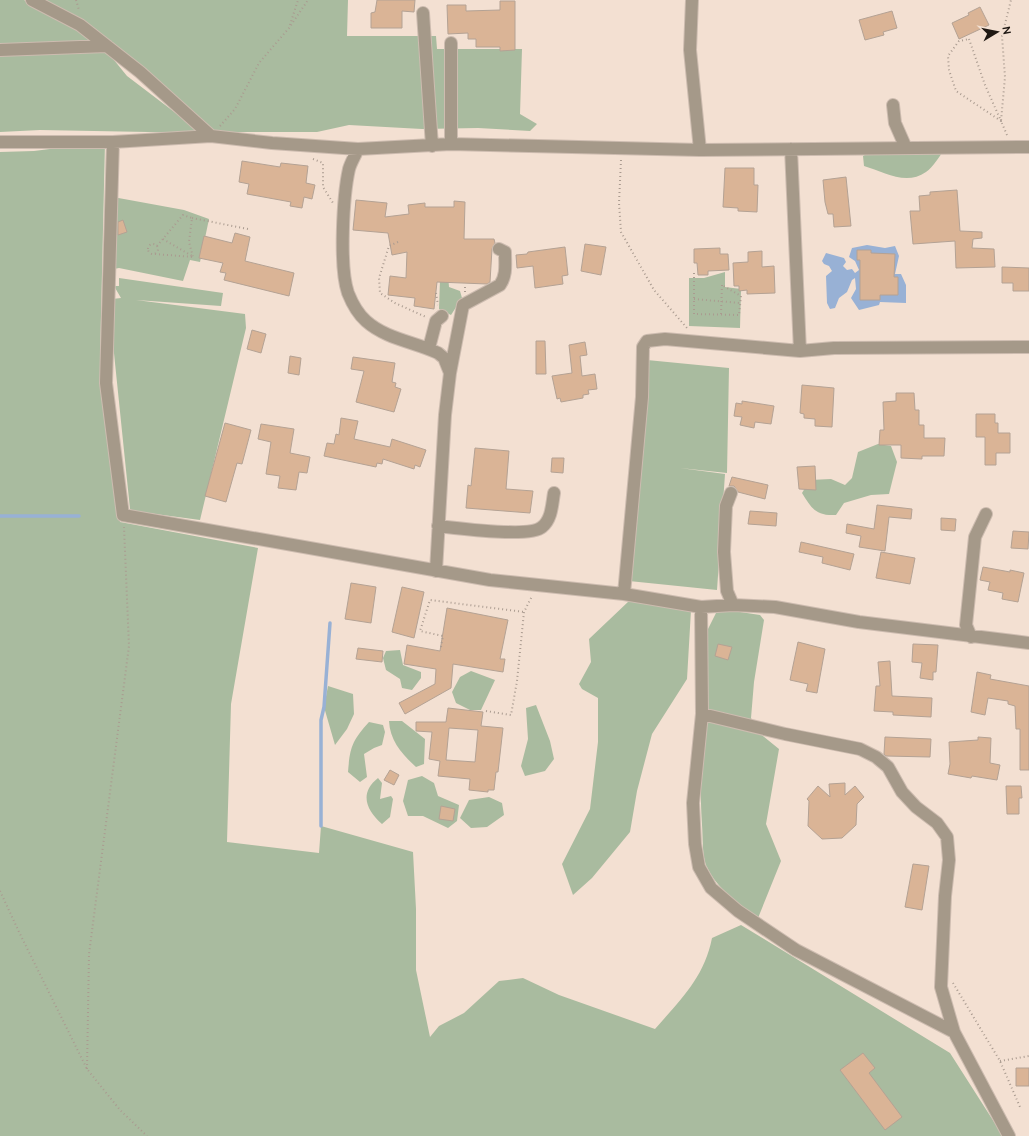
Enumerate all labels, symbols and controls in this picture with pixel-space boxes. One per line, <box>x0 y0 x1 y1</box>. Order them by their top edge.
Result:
north arrow <box>977 12 1017 52</box>
text: N <box>1000 25 1013 35</box>

